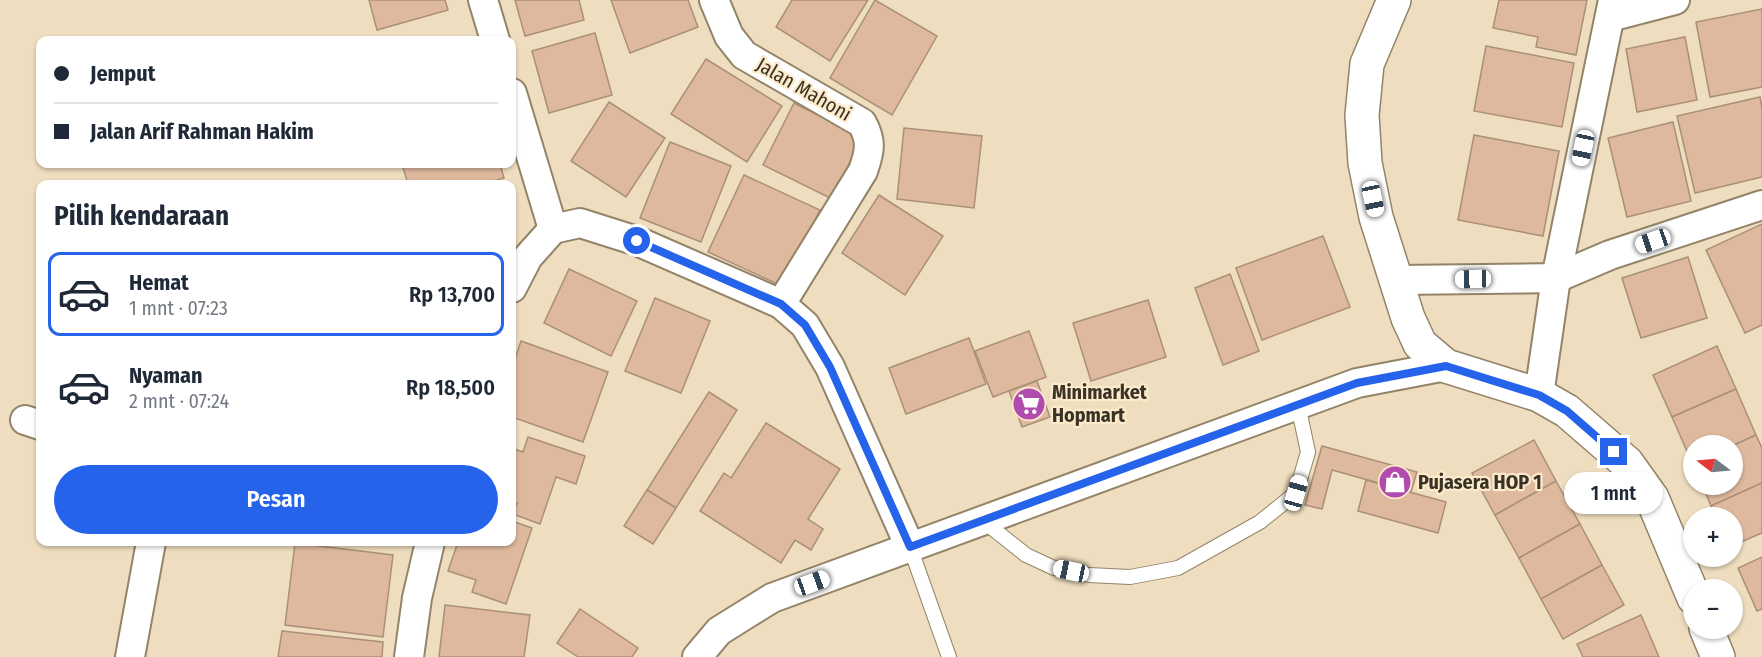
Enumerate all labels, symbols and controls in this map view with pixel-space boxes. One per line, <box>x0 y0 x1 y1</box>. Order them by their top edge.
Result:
street label: Jalan Mahoni <box>752 52 856 126</box>
text: Jemput <box>90 60 155 87</box>
text: Jalan Arif Rahman Hakim <box>90 118 314 145</box>
car <box>1570 129 1596 167</box>
car <box>1360 180 1386 218</box>
text: Pilih kendaraan <box>54 200 229 232</box>
route start <box>623 227 650 254</box>
car <box>1633 227 1673 255</box>
icon: car <box>57 267 111 321</box>
text: Hemat <box>129 269 189 296</box>
car <box>1455 270 1491 288</box>
text: Rp 13,700 <box>409 281 495 308</box>
text: 1 mnt · 07:23 <box>129 296 228 320</box>
icon: car <box>57 360 111 414</box>
text: Nyaman <box>129 362 202 389</box>
text: Rp 18,500 <box>406 374 495 401</box>
place label: Minimarket Hopmart <box>1052 380 1148 427</box>
supermarket icon: Minimarket Hopmart <box>1011 386 1047 422</box>
text: 2 mnt · 07:24 <box>129 389 229 413</box>
north arrow <box>1683 435 1743 495</box>
map controls <box>1683 435 1743 639</box>
route end <box>1600 438 1627 465</box>
shop icon: Pujasera HOP 1 <box>1377 464 1413 500</box>
button: Pesan <box>54 465 498 534</box>
place label: Pujasera HOP 1 <box>1418 470 1542 494</box>
car <box>1282 473 1310 513</box>
callout: 1 mnt <box>1564 473 1664 515</box>
text: 1 mnt <box>1591 481 1636 505</box>
button: + <box>1683 507 1743 567</box>
car <box>1052 558 1090 584</box>
car <box>792 568 832 598</box>
button: − <box>1683 579 1743 639</box>

